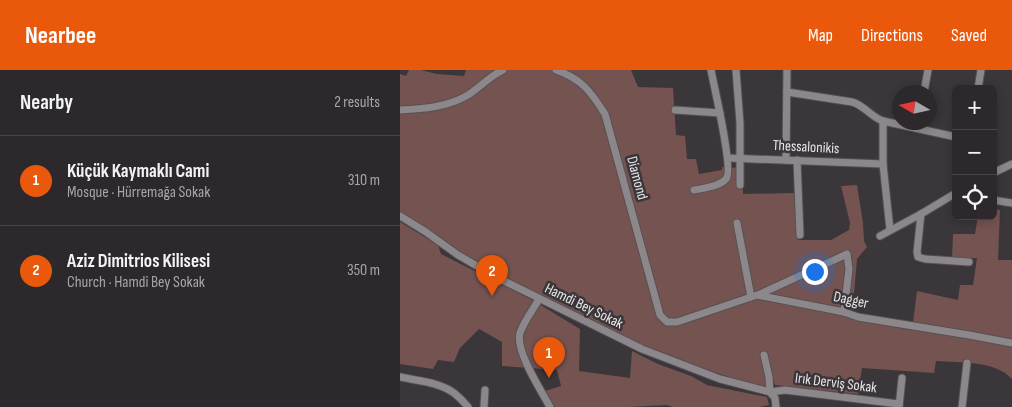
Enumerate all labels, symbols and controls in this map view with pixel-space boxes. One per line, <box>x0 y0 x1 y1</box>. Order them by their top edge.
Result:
text: Nearbee <box>25 21 96 50</box>
text: Map <box>808 25 833 46</box>
text: Directions <box>861 25 923 46</box>
text: Saved <box>951 25 987 46</box>
north arrow <box>892 85 937 130</box>
map controls <box>952 85 997 220</box>
button: + <box>952 85 997 130</box>
text: Nearby <box>20 90 73 115</box>
text: 2 results <box>334 93 380 112</box>
button: − <box>952 130 997 175</box>
street label: Thessalonikis <box>772 136 840 158</box>
street label: Diamond <box>622 154 652 202</box>
text: Küçük Kaymaklı Cami <box>67 160 209 183</box>
text: 1 <box>33 171 39 190</box>
text: 310 m <box>348 171 380 190</box>
button: locate <box>952 175 997 220</box>
text: Mosque · Hürremağa Sokak <box>67 183 210 202</box>
text: Aziz Dimitrios Kilisesi <box>67 250 210 273</box>
pin: 2 <box>476 255 508 296</box>
your location <box>802 259 828 285</box>
text: 2 <box>32 261 40 280</box>
text: 350 m <box>347 261 380 280</box>
text: Church · Hamdi Bey Sokak <box>67 273 205 292</box>
street label: Hamdi Bey Sokak <box>542 279 627 333</box>
street label: Dagger <box>832 287 871 313</box>
pin: 1 <box>533 337 565 378</box>
street label: Irık Derviş Sokak <box>794 369 878 397</box>

